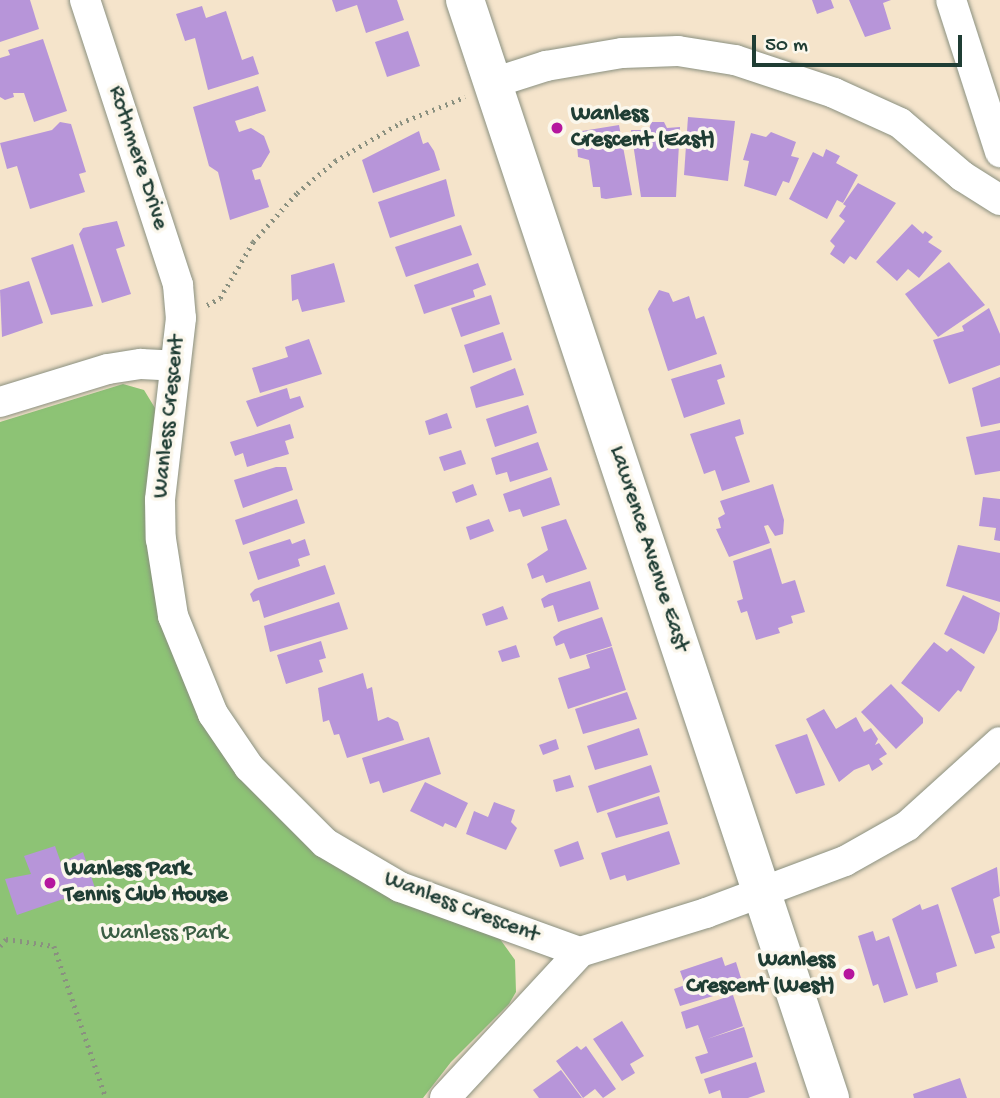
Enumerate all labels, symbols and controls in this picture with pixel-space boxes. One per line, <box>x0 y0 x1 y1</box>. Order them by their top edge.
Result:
scale bar <box>755 21 965 65</box>
text: 50 m <box>765 34 808 59</box>
street label: Rothmere Drive <box>101 83 173 233</box>
place label: Wanless Crescent (East) <box>571 101 715 155</box>
marker: Wanless Crescent (East) <box>549 120 565 136</box>
street label: Wanless Crescent <box>148 334 192 500</box>
street label: Lawrence Avenue East <box>602 443 694 655</box>
place label: Wanless Park Tennis Club House <box>64 856 228 910</box>
street label: Wanless Crescent <box>380 866 542 950</box>
marker: Wanless Park Tennis Club House <box>42 875 58 891</box>
park label: Wanless Park <box>101 920 227 948</box>
place label: Wanless Crescent (West) <box>686 947 835 1001</box>
marker: Wanless Crescent (West) <box>841 966 857 982</box>

